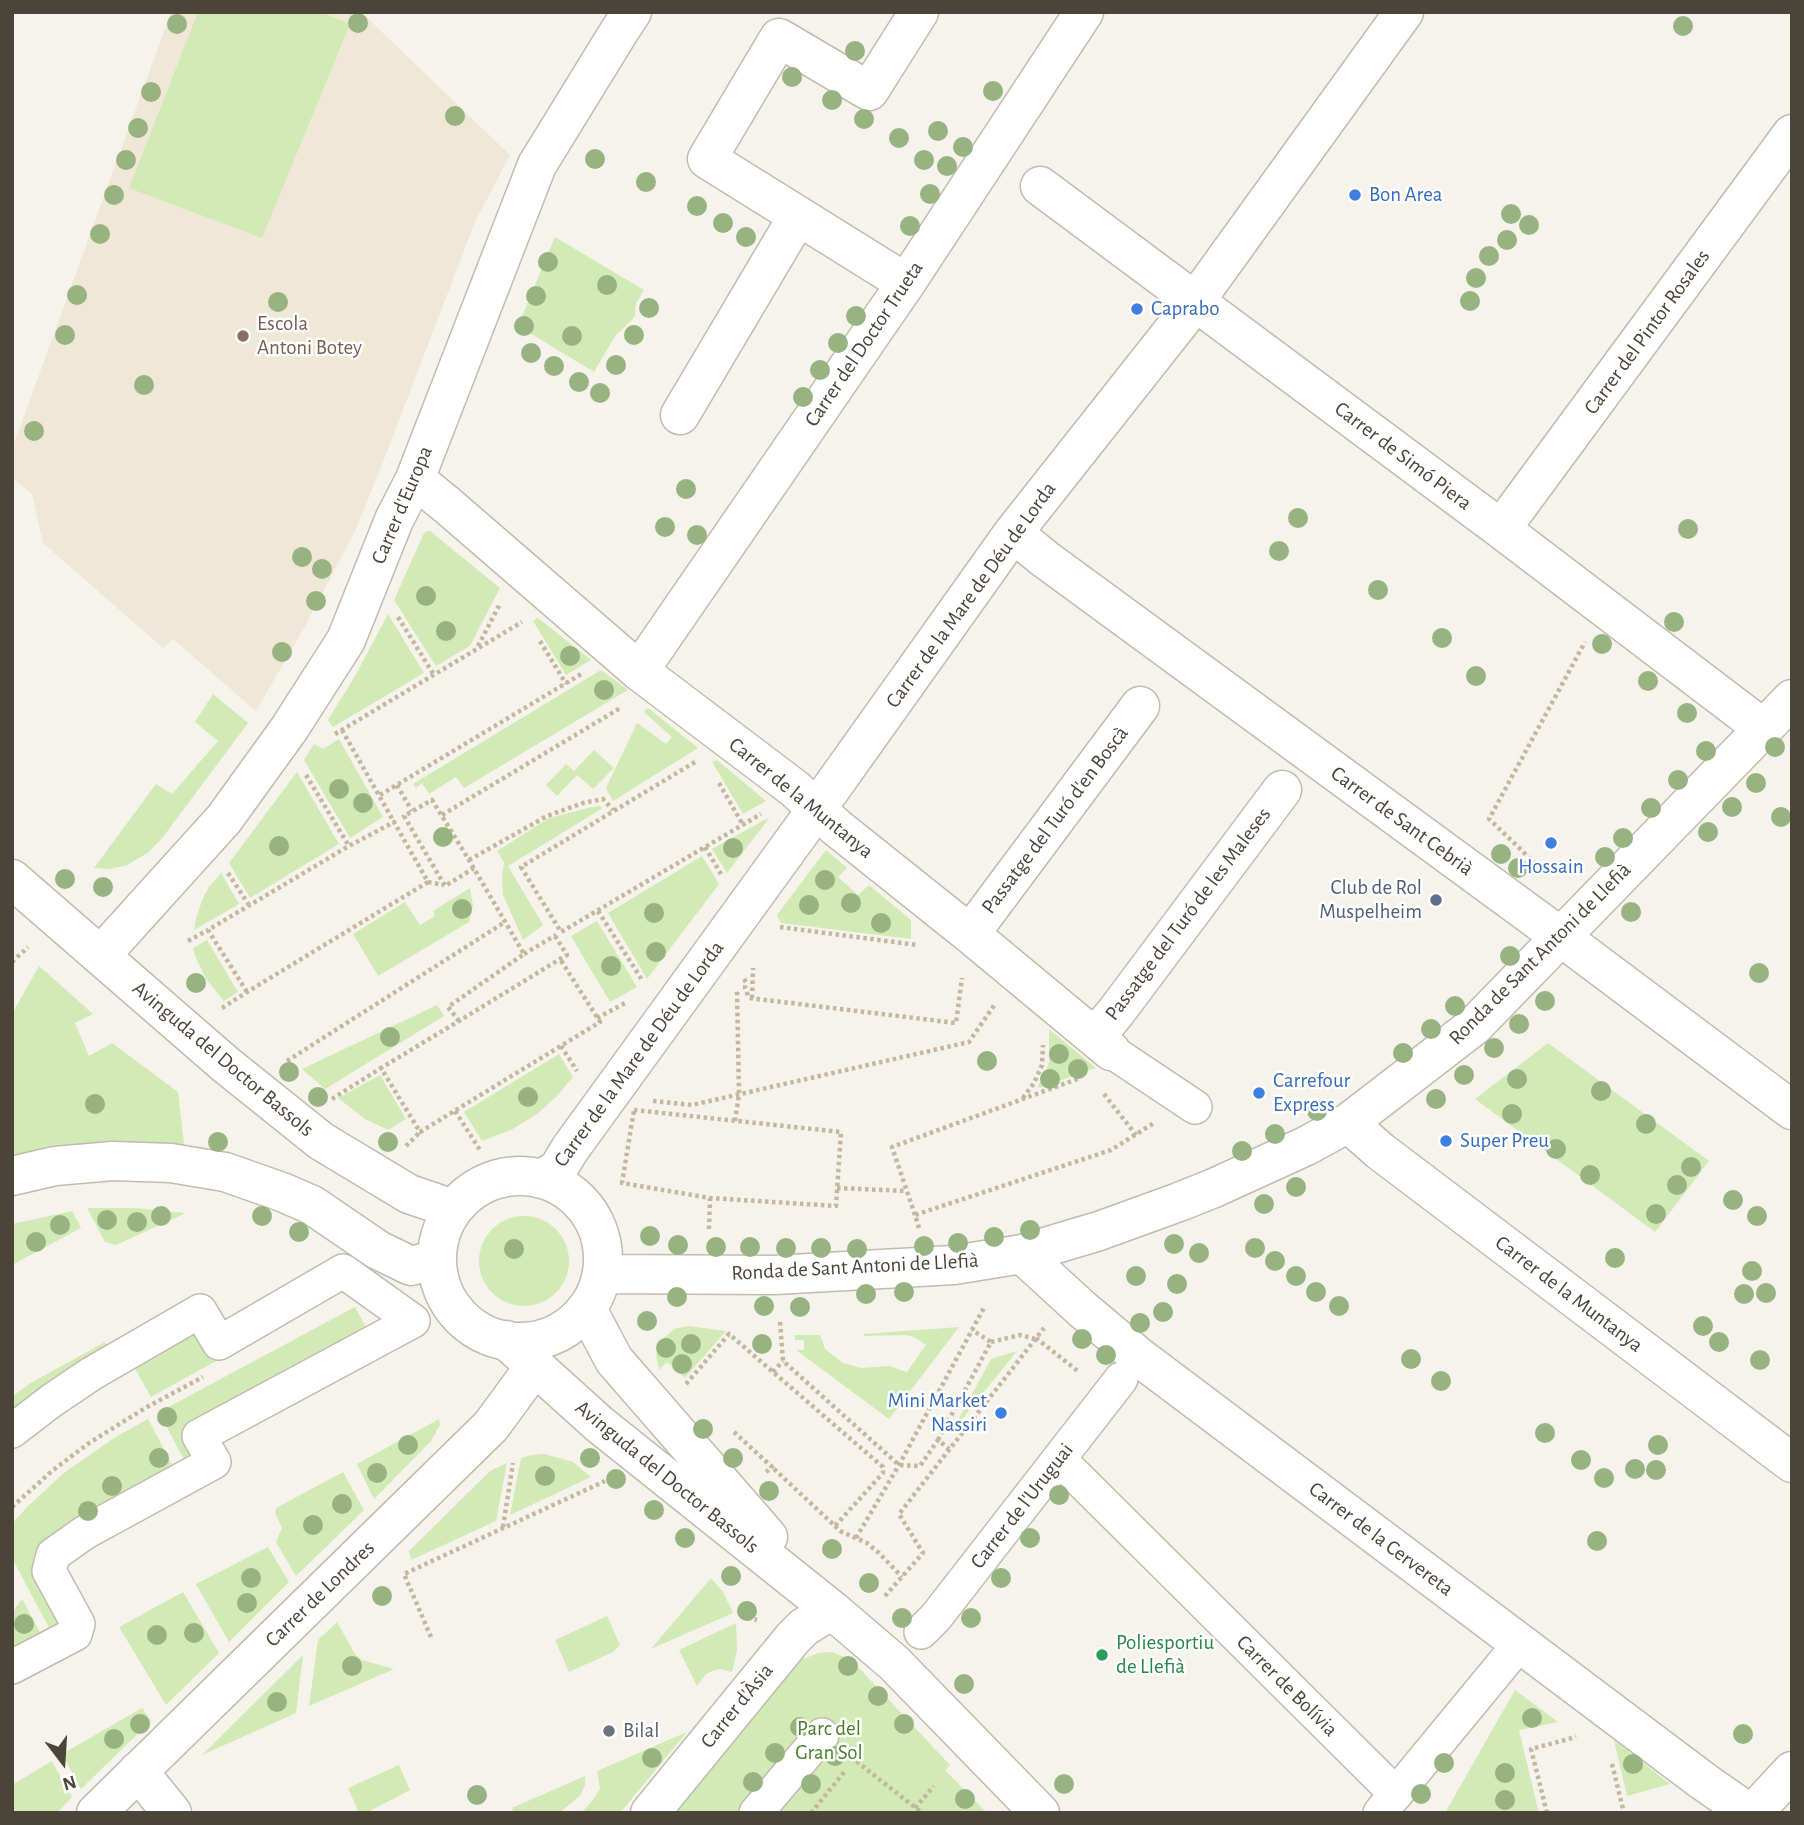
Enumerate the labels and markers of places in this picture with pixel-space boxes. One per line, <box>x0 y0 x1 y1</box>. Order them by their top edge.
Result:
place label: Bon Area <box>1369 182 1443 208</box>
marker: Bon Area <box>1347 187 1363 203</box>
place label: Caprabo <box>1151 296 1219 322</box>
marker: Caprabo <box>1129 301 1145 317</box>
place label: Escola Antoni Botey <box>257 311 362 361</box>
marker: Escola Antoni Botey <box>235 328 251 344</box>
marker: Hossain <box>1543 835 1559 851</box>
place label: Hossain <box>1518 854 1584 880</box>
place label: Club de Rol Muspelheim <box>1319 875 1422 925</box>
marker: Club de Rol Muspelheim <box>1428 892 1444 908</box>
place label: Carrefour Express <box>1273 1068 1350 1118</box>
marker: Carrefour Express <box>1251 1085 1267 1101</box>
place label: Super Preu <box>1460 1128 1549 1154</box>
marker: Super Preu <box>1438 1133 1454 1149</box>
place label: Mini Market Nassiri <box>888 1388 987 1438</box>
marker: Mini Market Nassiri <box>993 1405 1009 1421</box>
place label: Poliesportiu de Llefià <box>1116 1630 1214 1680</box>
marker: Poliesportiu de Llefià <box>1094 1647 1110 1663</box>
place label: Bilal <box>623 1718 659 1744</box>
marker: Bilal <box>601 1723 617 1739</box>

